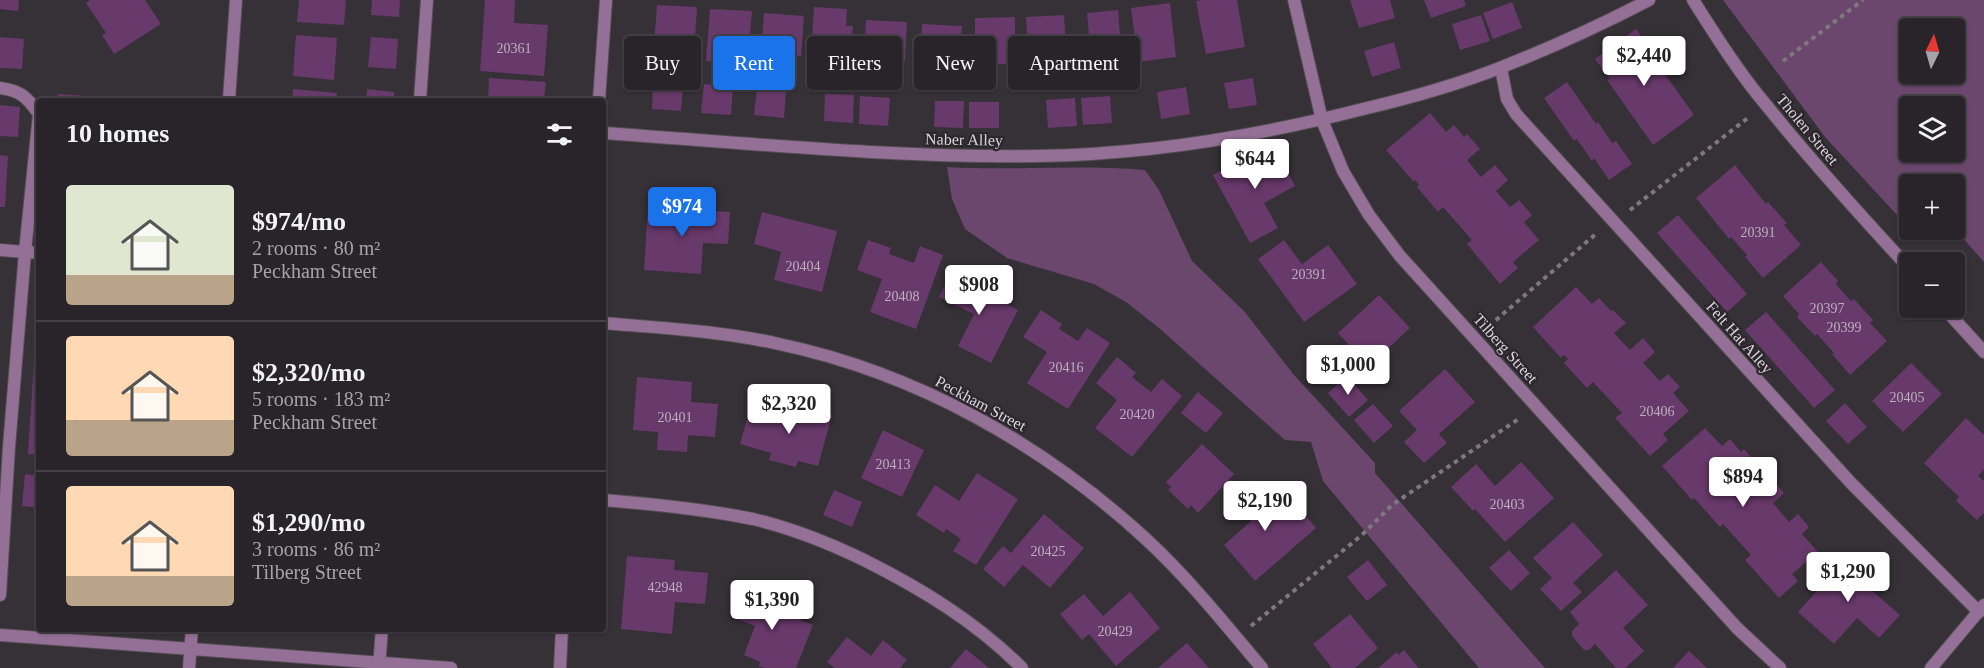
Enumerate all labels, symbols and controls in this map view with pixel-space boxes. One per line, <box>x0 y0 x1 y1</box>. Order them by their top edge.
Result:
north arrow <box>1899 18 1965 84</box>
map controls <box>1899 18 1965 318</box>
chip: Buy <box>624 36 701 90</box>
chip: Rent <box>713 36 795 90</box>
chip: Filters <box>807 36 902 90</box>
chip: New <box>914 36 996 90</box>
chip: Apartment <box>1008 36 1140 90</box>
pin: $2,440 <box>1595 36 1693 87</box>
house number: 20361 <box>497 41 532 56</box>
text: $2,440 <box>1617 44 1672 66</box>
street label: Tholen Street <box>1773 91 1842 168</box>
button: layers <box>1899 96 1965 162</box>
icon: filters <box>543 118 576 151</box>
text: 10 homes <box>66 119 169 148</box>
street label: Naber Alley <box>925 130 1003 150</box>
pin: $644 <box>1219 139 1291 190</box>
text: $644 <box>1235 147 1275 169</box>
button: + <box>1899 174 1965 240</box>
pin: $974 <box>646 187 718 238</box>
text: $974 <box>662 195 702 217</box>
text: $974/mo <box>252 207 346 236</box>
icon: home <box>114 209 186 281</box>
house number: 20391 <box>1741 225 1776 240</box>
text: 2 rooms · 80 m² <box>252 237 380 259</box>
button: − <box>1899 252 1965 318</box>
house number: 20404 <box>786 259 821 274</box>
text: Peckham Street <box>252 260 377 282</box>
pin: $908 <box>943 265 1015 316</box>
house number: 20391 <box>1292 267 1327 282</box>
text: $908 <box>959 273 999 295</box>
house number: 20408 <box>885 289 920 304</box>
street label: Felt Hat Alley <box>1702 298 1776 377</box>
house number: 20397 <box>1810 301 1845 316</box>
street label: Tilberg Street <box>1469 310 1542 388</box>
house number: 20399 <box>1827 320 1862 335</box>
pin: $1,000 <box>1299 345 1397 396</box>
text: $1,000 <box>1321 353 1376 375</box>
text: $2,320/mo <box>252 358 365 387</box>
icon: home <box>114 360 186 432</box>
house number: 20416 <box>1049 360 1084 375</box>
street label: Peckham Street <box>933 372 1029 435</box>
pin: $2,320 <box>740 384 838 435</box>
text: 5 rooms · 183 m² <box>252 388 390 410</box>
house number: 20405 <box>1890 390 1925 405</box>
text: $2,320 <box>762 392 817 414</box>
house number: 20406 <box>1640 404 1675 419</box>
house number: 20420 <box>1120 407 1155 422</box>
house number: 20401 <box>658 410 693 425</box>
text: Peckham Street <box>252 411 377 433</box>
house number: 20413 <box>876 457 911 472</box>
pin: $894 <box>1707 457 1779 508</box>
text: $894 <box>1723 465 1763 487</box>
pin: $2,190 <box>1216 481 1314 532</box>
text: $2,190 <box>1238 489 1293 511</box>
house number: 20403 <box>1490 497 1525 512</box>
text: $1,290/mo <box>252 508 365 537</box>
icon: home <box>114 510 186 582</box>
text: 3 rooms · 86 m² <box>252 538 380 560</box>
house number: 20425 <box>1031 544 1066 559</box>
pin: $1,290 <box>1799 552 1897 603</box>
text: $1,290 <box>1821 560 1876 582</box>
text: Tilberg Street <box>252 561 361 583</box>
house number: 42948 <box>648 580 683 595</box>
pin: $1,390 <box>723 580 821 631</box>
text: $1,390 <box>745 588 800 610</box>
house number: 20429 <box>1098 624 1133 639</box>

